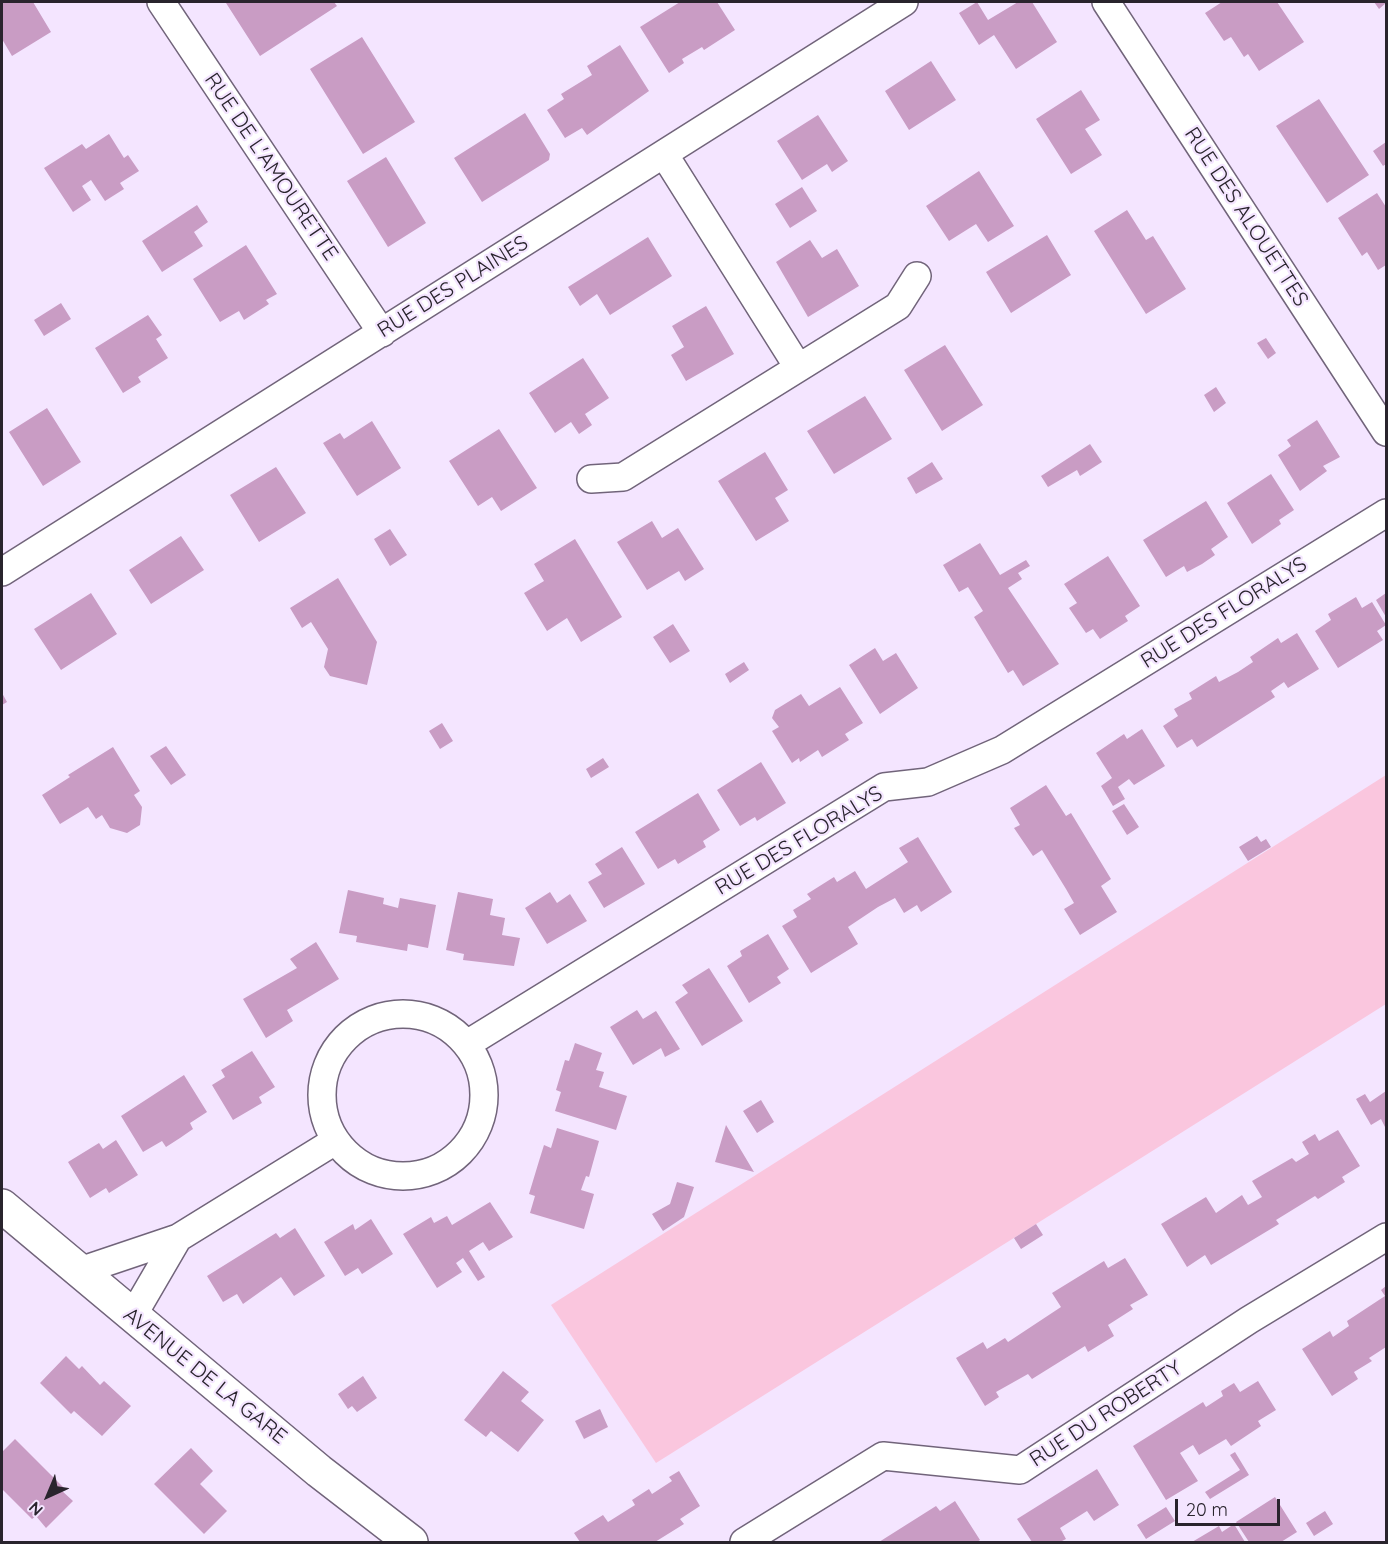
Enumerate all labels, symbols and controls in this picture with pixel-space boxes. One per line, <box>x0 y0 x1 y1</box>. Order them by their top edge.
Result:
street label: RUE DE L'AMOURETTE <box>199 69 343 265</box>
street label: RUE DES ALOUETTES <box>1179 123 1313 311</box>
street label: RUE DES PLAINES <box>373 231 533 343</box>
street label: RUE DES FLORALYS <box>1136 552 1312 674</box>
street label: RUE DES FLORALYS <box>711 781 887 901</box>
street label: AVENUE DE LA GARE <box>118 1302 292 1450</box>
street label: RUE DU ROBERTY <box>1025 1355 1187 1473</box>
north arrow <box>18 1466 78 1526</box>
scale bar <box>1178 1487 1283 1525</box>
text: N <box>24 1498 47 1520</box>
text: 20 m <box>1186 1498 1228 1521</box>

